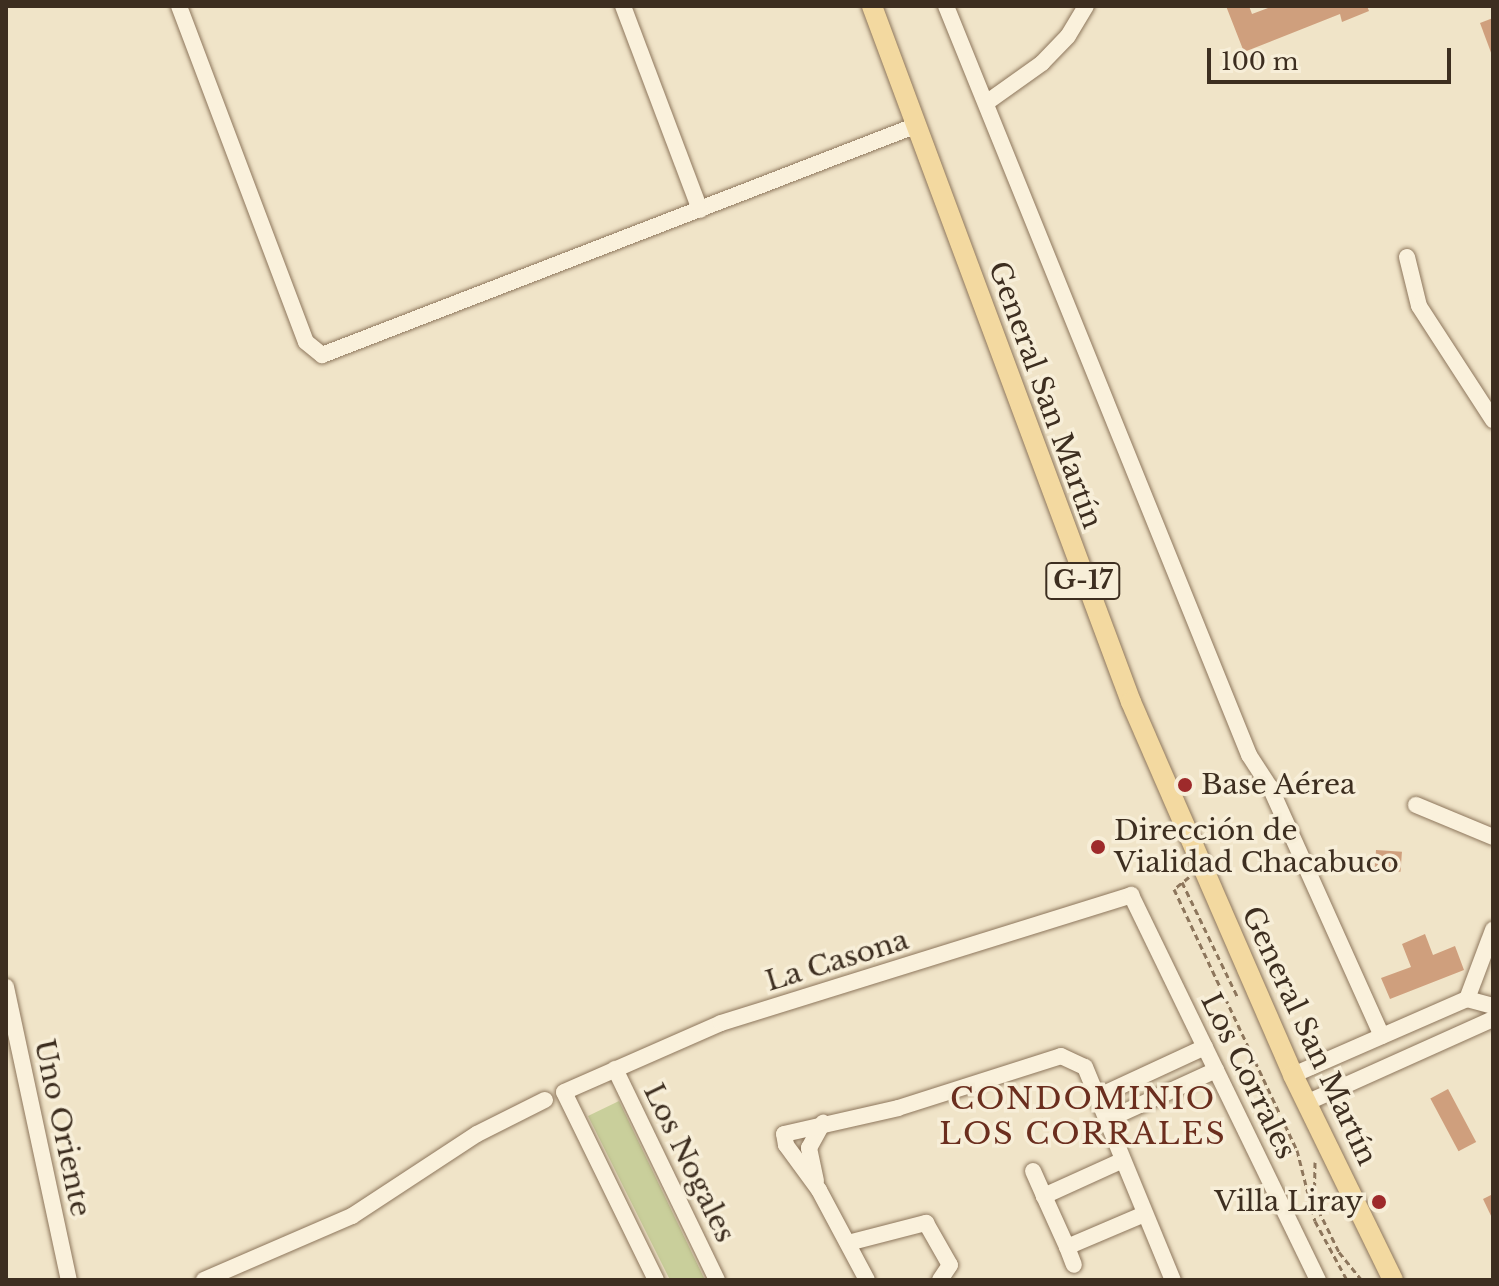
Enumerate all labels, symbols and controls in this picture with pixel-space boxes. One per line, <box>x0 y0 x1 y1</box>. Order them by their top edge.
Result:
scale bar <box>1211 32 1455 82</box>
text: 100 m <box>1221 47 1299 76</box>
street label: General San Martín <box>981 257 1109 533</box>
road number: G-17 <box>1045 559 1121 603</box>
place label: Base Aérea <box>1201 768 1357 802</box>
marker: Base Aérea <box>1176 776 1194 794</box>
place label: Dirección de Vialidad Chacabuco <box>1114 814 1399 880</box>
marker: Dirección de Vialidad Chacabuco <box>1089 838 1107 856</box>
street label: General San Martín <box>1234 901 1384 1171</box>
street label: La Casona <box>761 923 913 999</box>
street label: Los Corrales <box>1193 988 1303 1164</box>
street label: Uno Oriente <box>27 1036 97 1220</box>
street label: Los Nogales <box>636 1078 742 1248</box>
district label: CONDOMINIO LOS CORRALES <box>939 1081 1227 1152</box>
place label: Villa Liray <box>1214 1185 1363 1219</box>
marker: Villa Liray <box>1370 1193 1388 1211</box>

